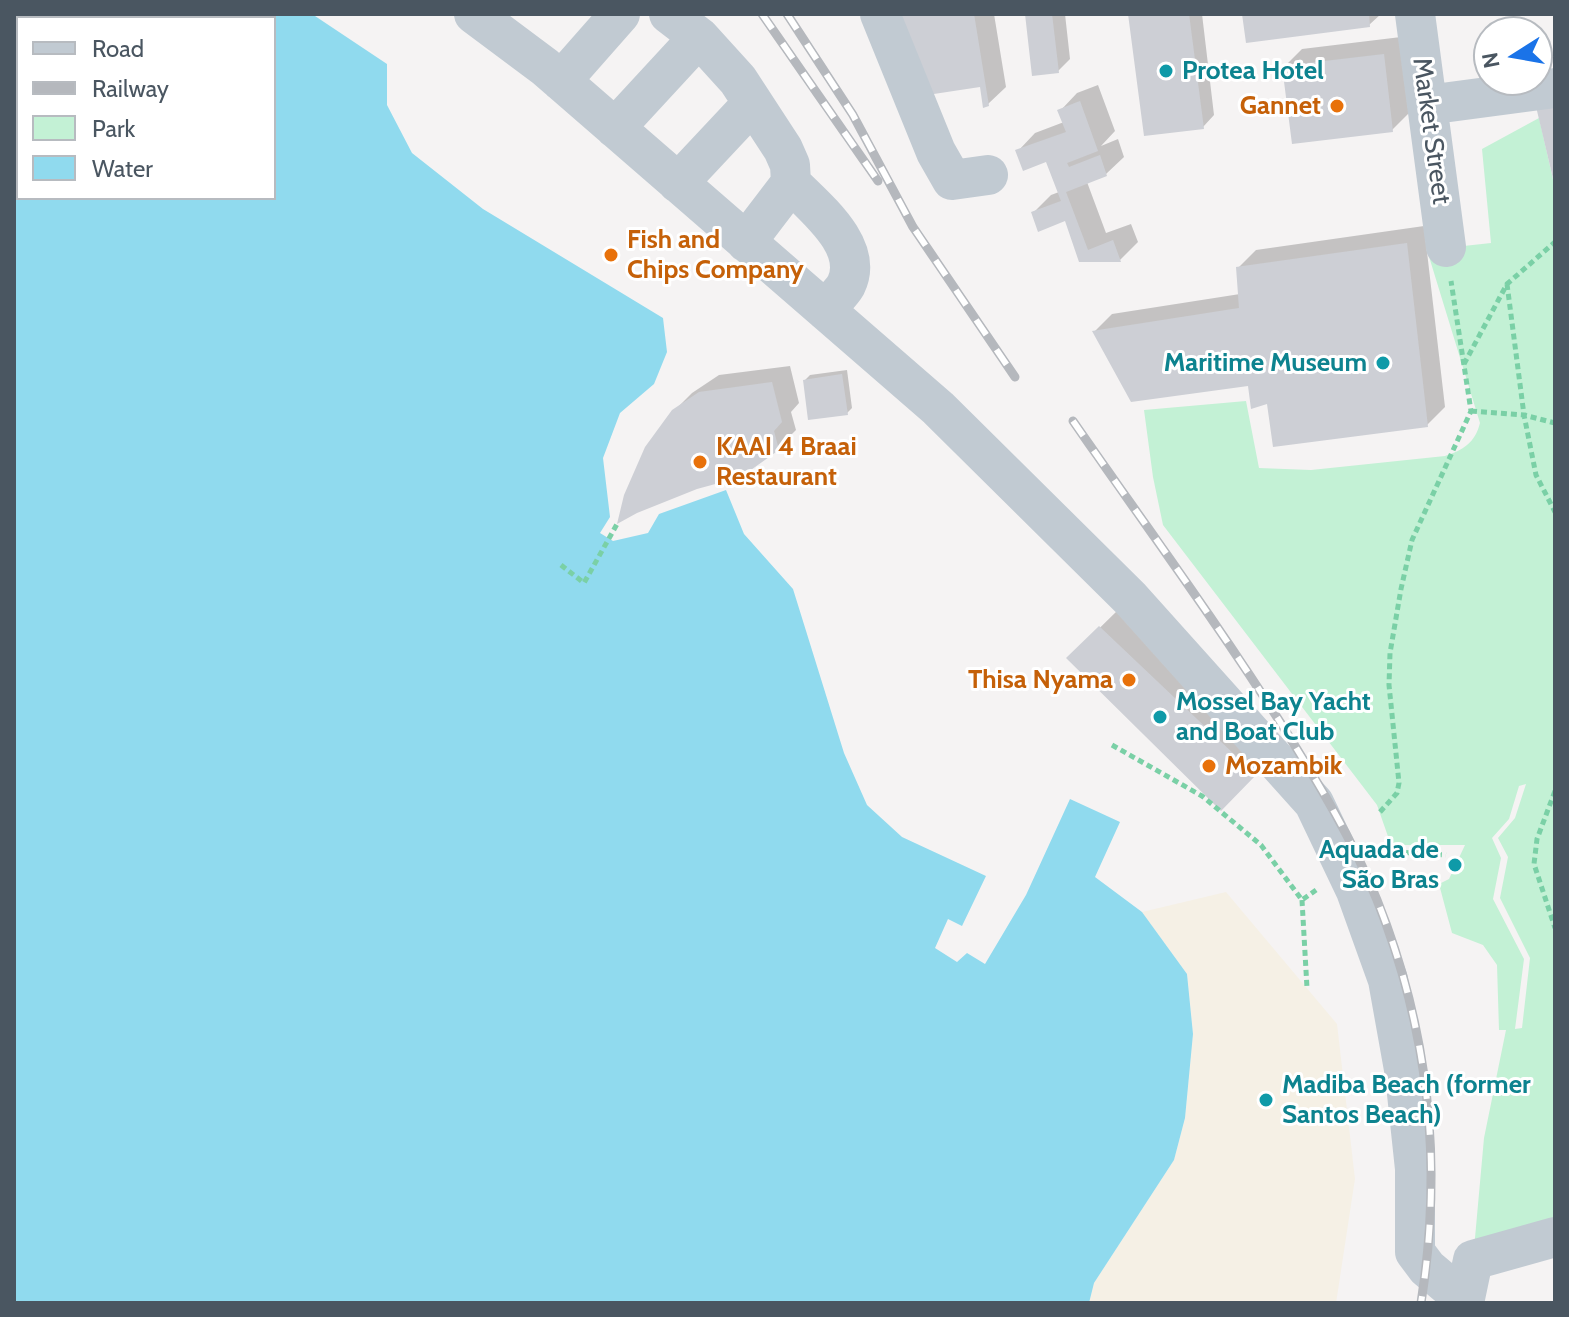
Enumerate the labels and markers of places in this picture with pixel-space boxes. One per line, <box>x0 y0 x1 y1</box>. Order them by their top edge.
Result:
place label: Protea Hotel <box>1182 55 1324 87</box>
marker: Protea Hotel <box>1157 62 1175 80</box>
place label: Gannet <box>1240 90 1321 122</box>
marker: Gannet <box>1328 97 1346 115</box>
place label: Fish and Chips Company <box>627 224 804 286</box>
marker: Fish and Chips Company <box>602 246 620 264</box>
place label: Maritime Museum <box>1164 347 1367 379</box>
marker: Maritime Museum <box>1374 354 1392 372</box>
place label: KAAI 4 Braai Restaurant <box>716 431 857 492</box>
marker: KAAI 4 Braai Restaurant <box>691 453 709 471</box>
place label: Thisa Nyama <box>968 664 1113 696</box>
marker: Thisa Nyama <box>1120 671 1138 689</box>
place label: Mossel Bay Yacht and Boat Club <box>1176 686 1371 748</box>
marker: Mossel Bay Yacht and Boat Club <box>1151 708 1169 726</box>
place label: Mozambik <box>1225 750 1342 782</box>
marker: Mozambik <box>1200 757 1218 775</box>
place label: Aquada de São Bras <box>1319 834 1439 896</box>
marker: Aquada de São Bras <box>1446 856 1464 874</box>
place label: Madiba Beach (former Santos Beach) <box>1282 1069 1531 1130</box>
marker: Madiba Beach (former Santos Beach) <box>1257 1091 1275 1109</box>

